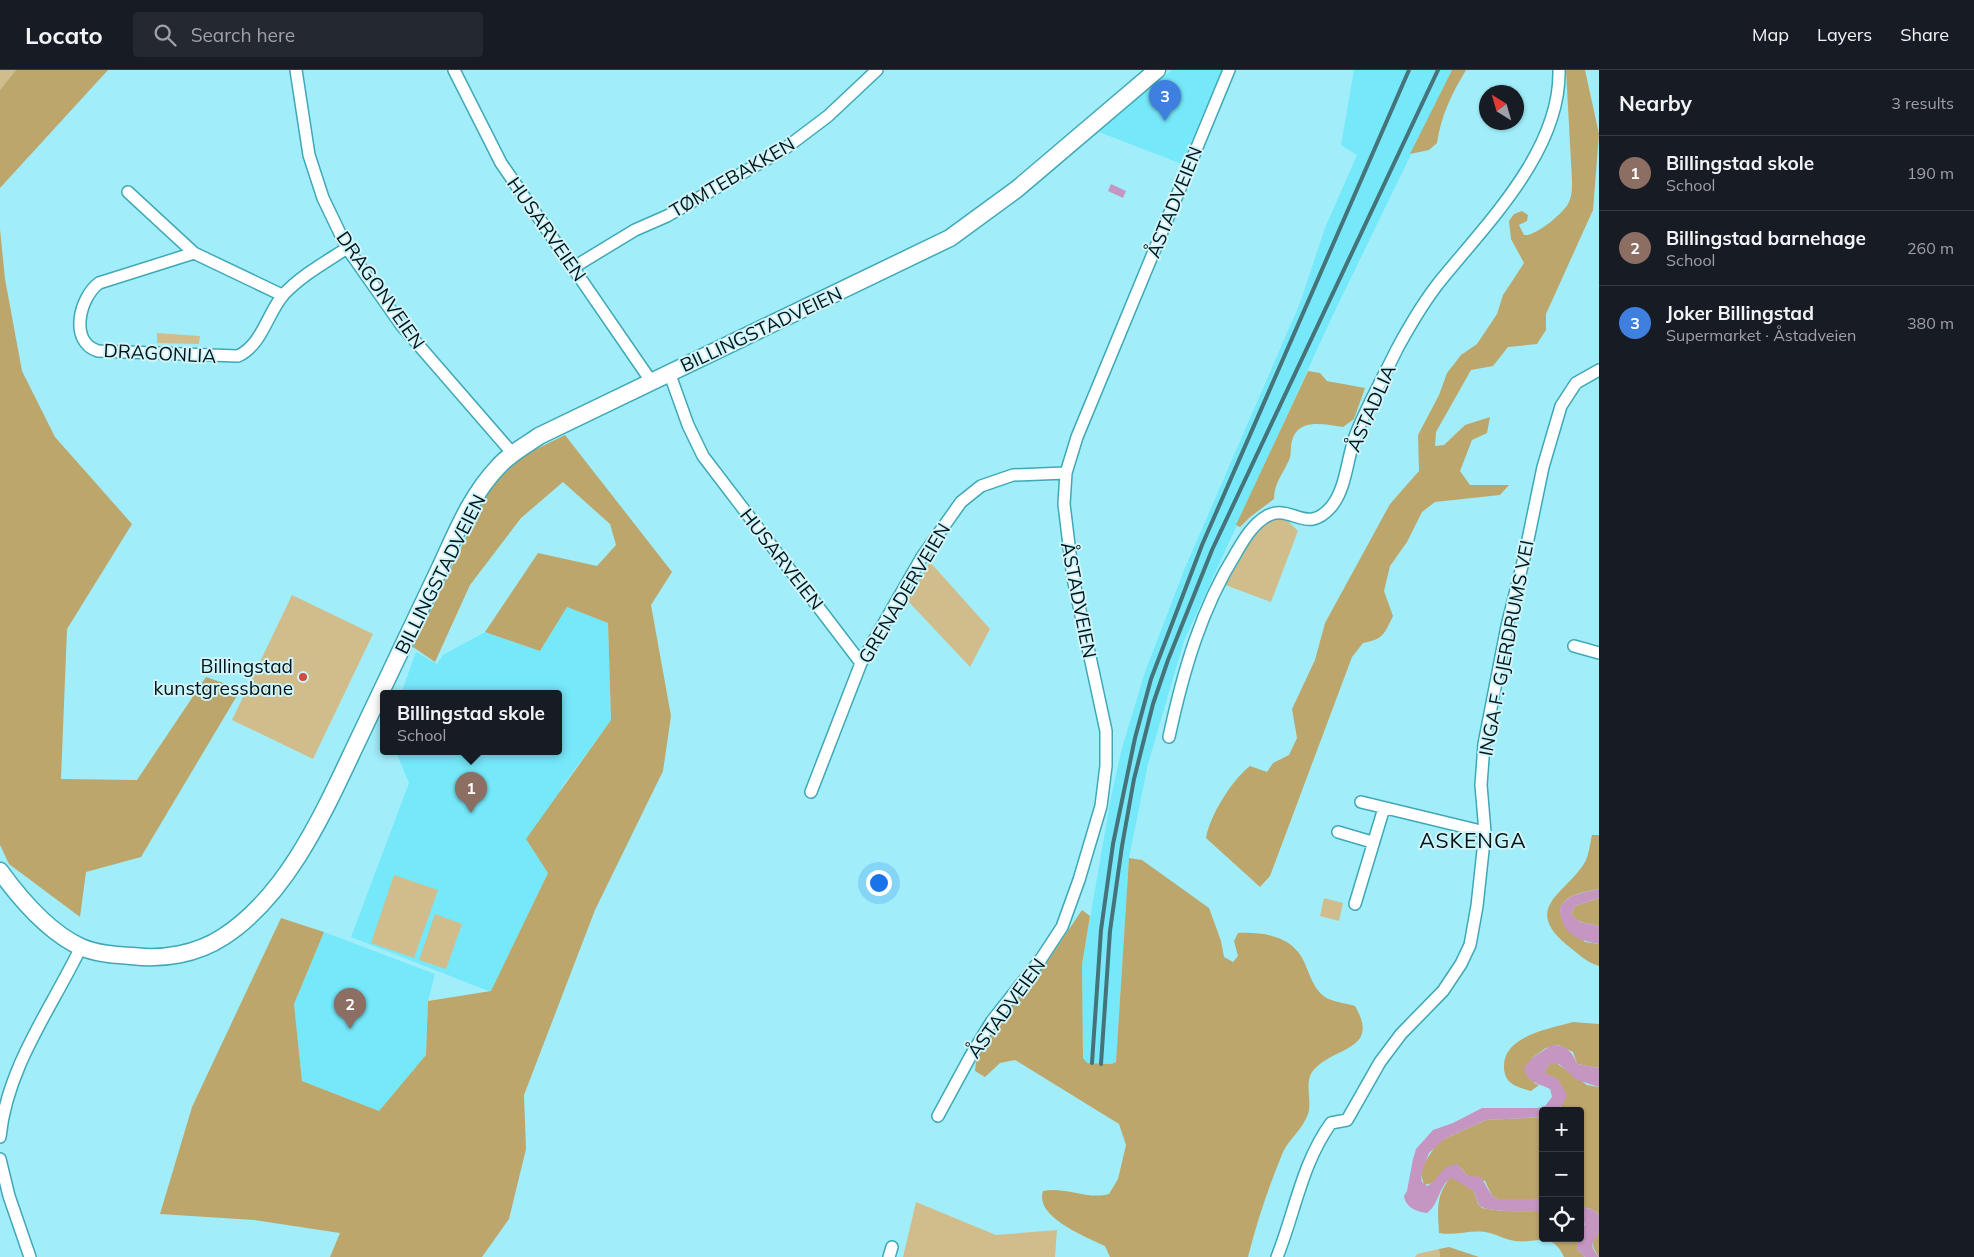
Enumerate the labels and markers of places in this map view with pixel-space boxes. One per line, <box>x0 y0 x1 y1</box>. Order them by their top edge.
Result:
pin: 3 <box>1149 80 1181 121</box>
place label: Billingstad kunstgressbane <box>154 654 293 700</box>
marker: Billingstad kunstgressbane <box>297 671 309 683</box>
pin: 1 <box>455 772 487 813</box>
pin: 2 <box>334 988 366 1029</box>

